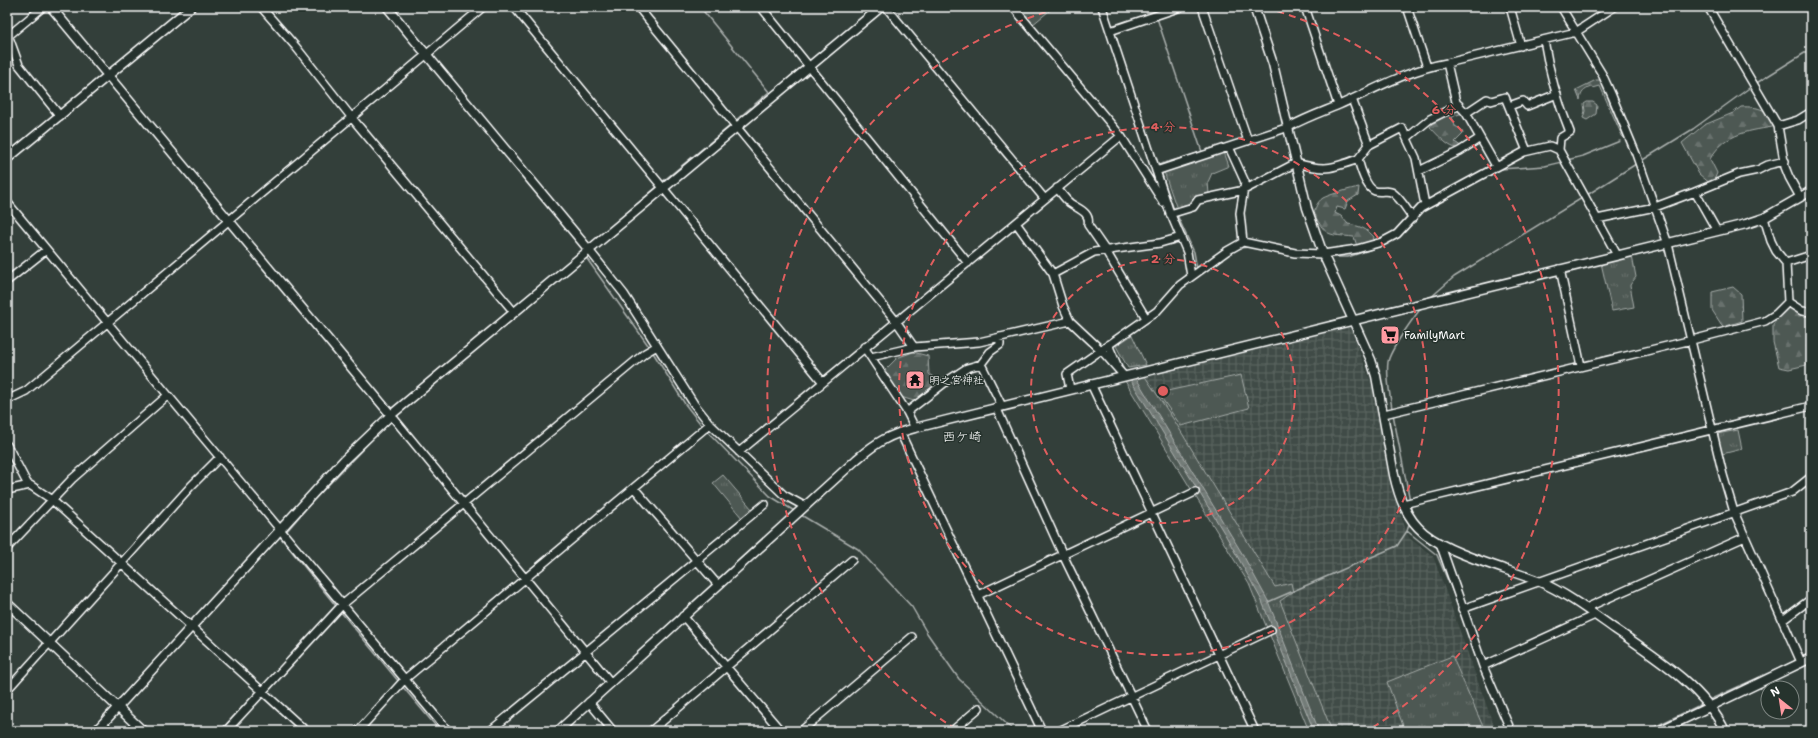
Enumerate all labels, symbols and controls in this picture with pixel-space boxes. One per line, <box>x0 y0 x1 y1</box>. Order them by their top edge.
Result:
text: 6 分 <box>1432 102 1456 118</box>
text: 4 分 <box>1151 119 1175 135</box>
text: 2 分 <box>1151 251 1175 267</box>
supermarket icon: FamilyMart <box>1379 324 1401 346</box>
place label: FamilyMart <box>1404 328 1465 343</box>
temple icon: 明之宮神社 <box>904 369 926 391</box>
place label: 明之宮神社 <box>929 373 984 388</box>
centre of rings <box>1156 384 1170 398</box>
district label: 西ケ崎 <box>942 428 982 445</box>
north arrow <box>1760 680 1800 720</box>
text: N <box>1768 683 1783 700</box>

